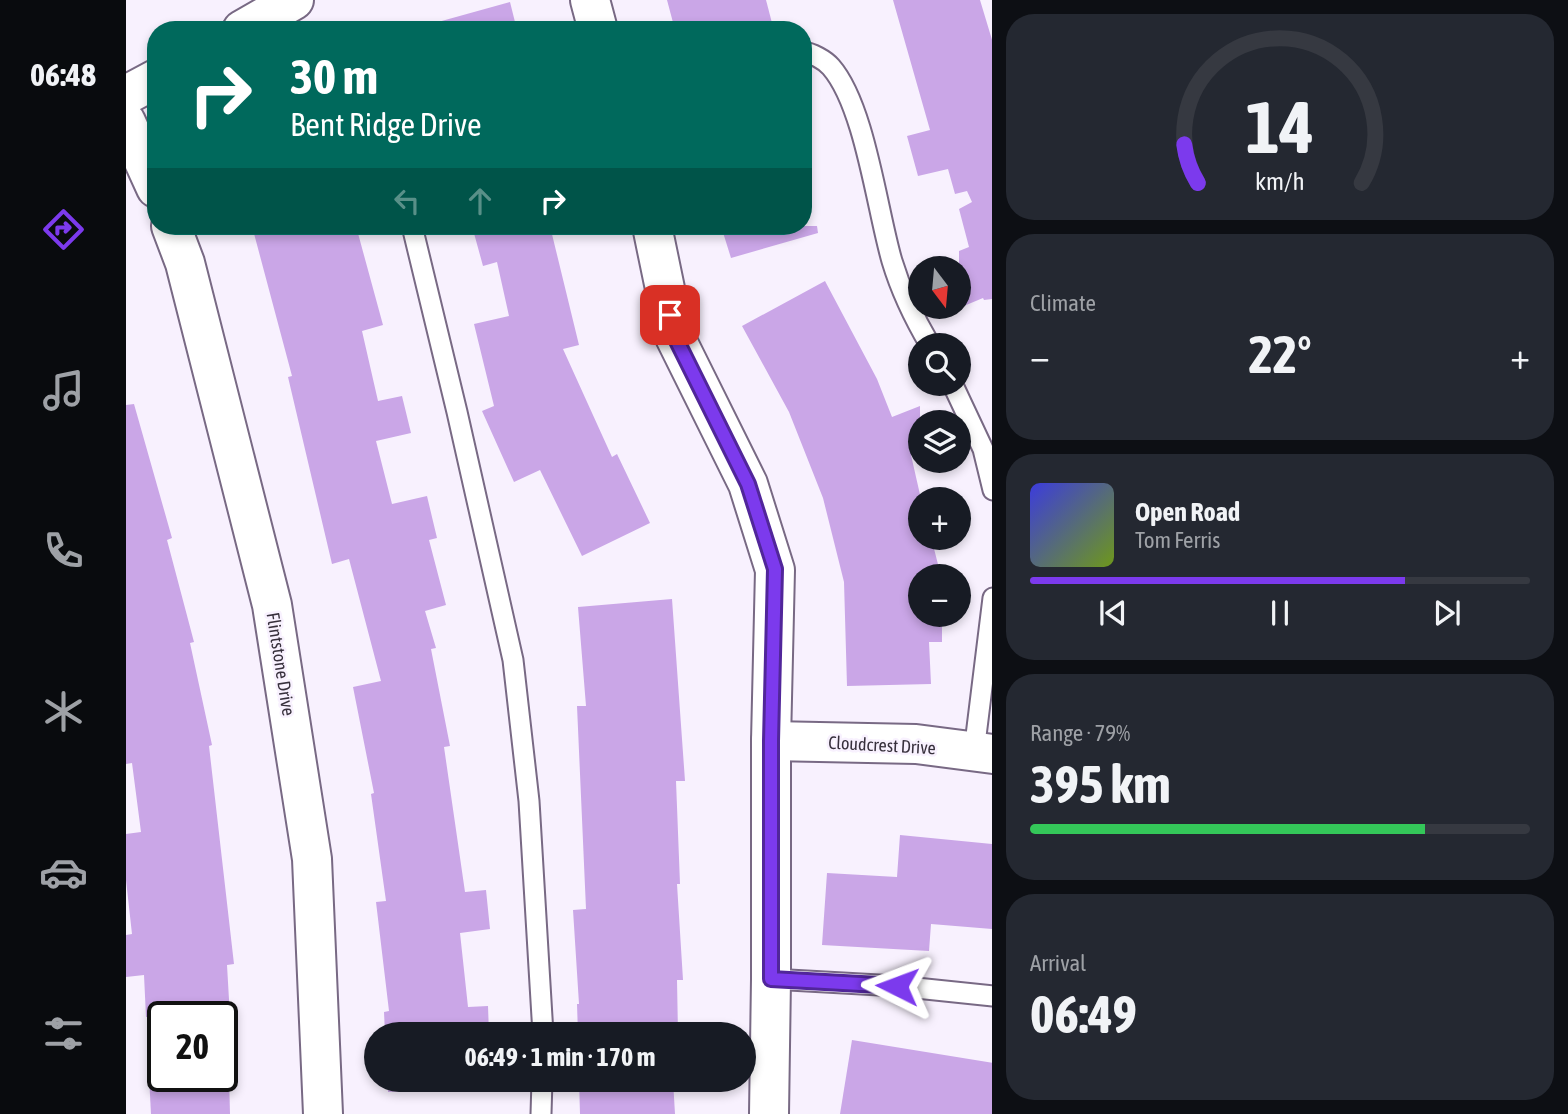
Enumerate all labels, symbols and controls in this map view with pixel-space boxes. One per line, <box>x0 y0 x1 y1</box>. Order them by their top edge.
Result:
text: 30 m <box>290 48 378 104</box>
icon: right <box>175 49 266 140</box>
text: 06:48 <box>30 56 96 93</box>
text: 14 <box>1246 85 1314 168</box>
text: Bent Ridge Drive <box>290 106 482 143</box>
text: km/h <box>1255 167 1305 195</box>
icon: left <box>388 182 426 220</box>
icon: ahead <box>461 182 499 220</box>
icon: right <box>534 182 572 220</box>
icon: directions <box>39 205 88 254</box>
north arrow <box>908 256 971 318</box>
map controls <box>908 256 971 627</box>
pin <box>640 285 700 345</box>
text: Climate <box>1030 290 1096 316</box>
icon: arrive <box>651 296 689 334</box>
text: 22° <box>1248 324 1312 384</box>
button: search <box>908 333 971 396</box>
text: − <box>1030 334 1050 377</box>
text: + <box>1510 334 1530 377</box>
icon: music <box>39 366 88 415</box>
button: layers <box>908 410 971 473</box>
button: + <box>908 487 971 550</box>
text: Open Road <box>1135 497 1240 527</box>
icon: phone <box>39 526 88 575</box>
text: Tom Ferris <box>1135 527 1220 553</box>
button: − <box>908 564 971 627</box>
icon: previous <box>1094 594 1132 632</box>
icon: pause <box>1261 594 1299 632</box>
icon: next <box>1428 594 1466 632</box>
street label: Flintstone Drive <box>262 611 300 717</box>
icon: climate <box>39 687 88 736</box>
text: Range · 79% <box>1030 720 1130 746</box>
street label: Cloudcrest Drive <box>828 732 936 758</box>
text: 395 km <box>1030 754 1171 814</box>
icon: car <box>39 848 88 897</box>
position arrow <box>860 949 934 1023</box>
text: Arrival <box>1030 950 1086 976</box>
text: 06:49 <box>1030 984 1137 1044</box>
speed limit sign: 20 <box>147 1001 238 1092</box>
icon: filters <box>39 1009 88 1058</box>
text: 06:49 · 1 min · 170 m <box>465 1042 655 1072</box>

